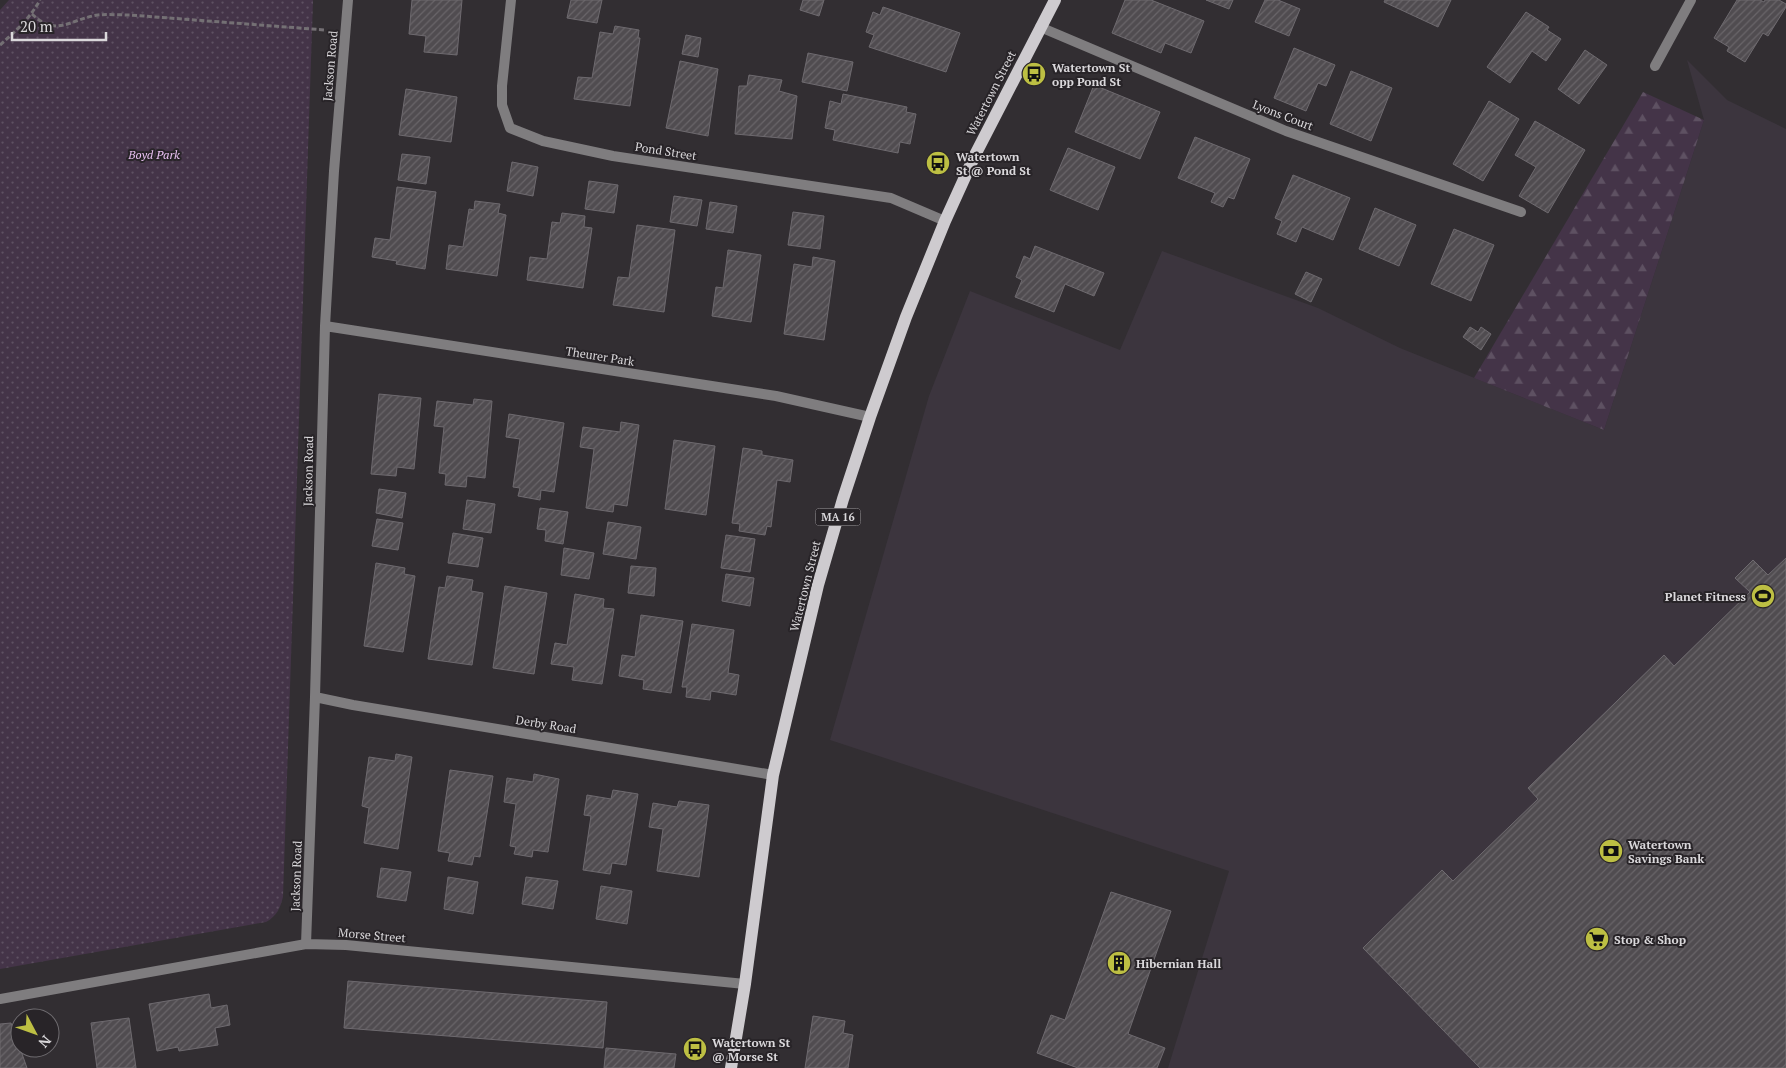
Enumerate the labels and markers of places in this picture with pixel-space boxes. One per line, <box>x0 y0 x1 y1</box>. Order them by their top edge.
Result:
place label: Watertown St opp Pond St <box>1052 60 1130 89</box>
bus stop icon: Watertown St opp Pond St <box>1021 61 1047 87</box>
place label: Watertown St @ Pond St <box>956 149 1031 178</box>
bus stop icon: Watertown St @ Pond St <box>925 150 951 176</box>
sports icon: Planet Fitness <box>1750 583 1776 609</box>
place label: Planet Fitness <box>1665 589 1747 604</box>
place label: Watertown Savings Bank <box>1628 837 1704 866</box>
bank icon: Watertown Savings Bank <box>1598 838 1624 864</box>
supermarket icon: Stop & Shop <box>1584 926 1610 952</box>
place label: Stop & Shop <box>1614 932 1686 947</box>
building icon: Hibernian Hall <box>1106 950 1132 976</box>
place label: Hibernian Hall <box>1136 956 1221 971</box>
place label: Watertown St @ Morse St <box>712 1035 790 1064</box>
bus stop icon: Watertown St @ Morse St <box>682 1036 708 1062</box>

